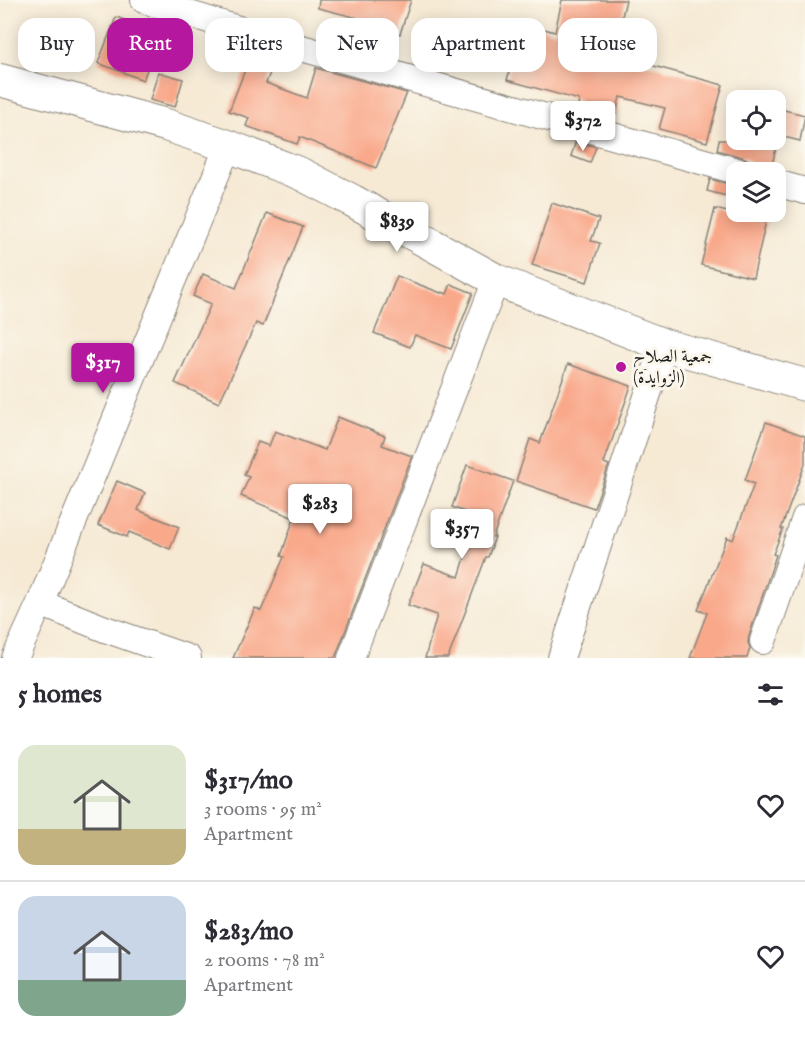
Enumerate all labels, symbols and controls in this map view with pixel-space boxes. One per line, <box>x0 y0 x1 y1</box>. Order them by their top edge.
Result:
chip: Buy <box>18 18 95 72</box>
chip: Rent <box>107 18 193 72</box>
chip: Filters <box>205 18 304 72</box>
chip: New <box>316 18 399 72</box>
chip: Apartment <box>411 18 546 72</box>
chip: House <box>558 18 657 72</box>
map controls <box>726 90 786 222</box>
button: locate <box>726 90 786 150</box>
pin: $372 <box>547 101 619 152</box>
text: $372 <box>564 108 602 133</box>
button: layers <box>726 162 786 222</box>
pin: $839 <box>361 202 433 253</box>
text: $839 <box>379 209 415 234</box>
pin: $317 <box>67 343 139 394</box>
place label: جمعية الصلاح (الزوايدة) <box>633 346 712 390</box>
text: $317 <box>85 350 121 375</box>
marker: جمعية الصلاح (الزوايدة) <box>614 360 628 374</box>
pin: $283 <box>284 484 356 535</box>
text: $283 <box>302 491 338 516</box>
pin: $357 <box>426 509 498 560</box>
text: $357 <box>444 516 480 541</box>
text: 5 homes <box>18 678 102 711</box>
icon: filters <box>754 678 787 711</box>
text: $317/mo <box>204 764 293 797</box>
icon: home <box>66 769 138 841</box>
icon: heart <box>754 789 787 822</box>
text: 3 rooms · 95 m² <box>204 797 322 822</box>
text: Apartment <box>204 822 293 847</box>
text: $283/mo <box>204 915 293 948</box>
icon: home <box>66 920 138 992</box>
icon: heart <box>754 940 787 973</box>
text: 2 rooms · 78 m² <box>204 948 325 973</box>
text: Apartment <box>204 973 293 998</box>

